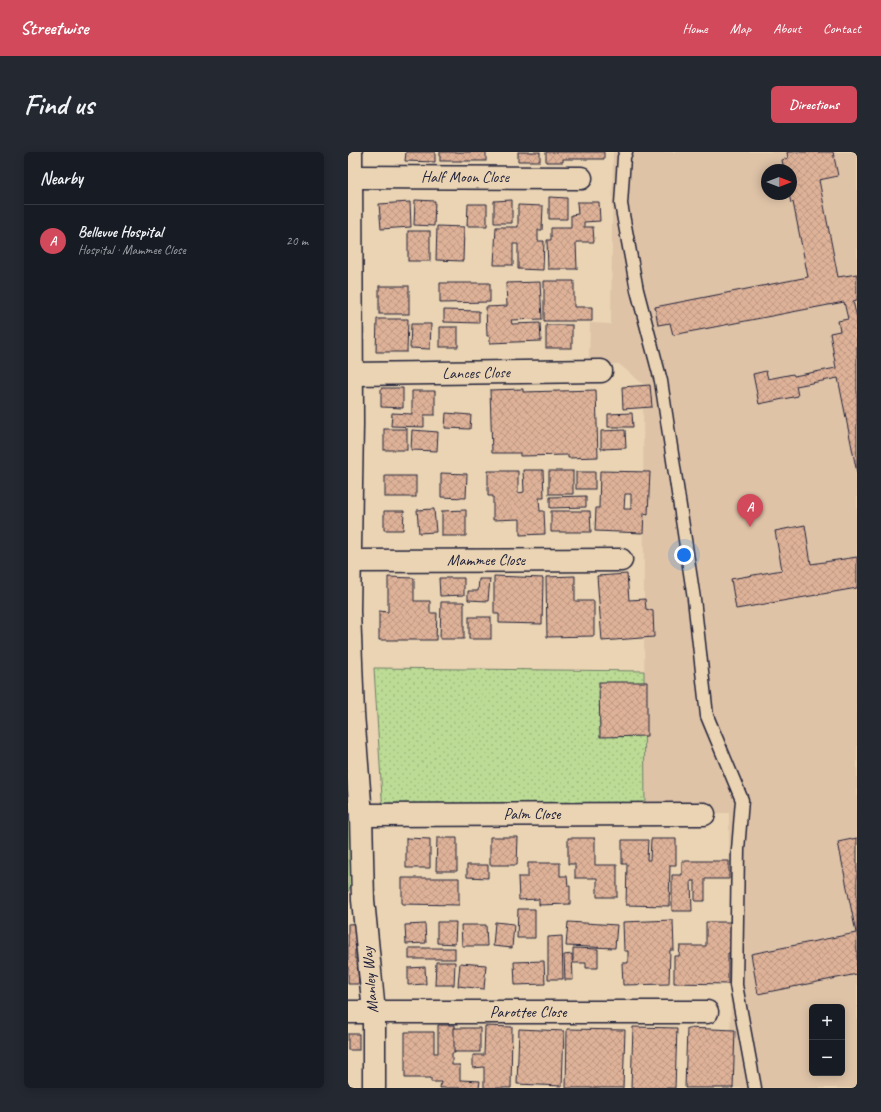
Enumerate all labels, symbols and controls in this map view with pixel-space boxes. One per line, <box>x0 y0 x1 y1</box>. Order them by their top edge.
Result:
text: Streetwise <box>20 16 88 40</box>
text: Home <box>682 20 708 37</box>
text: Map <box>730 20 751 37</box>
text: About <box>773 20 801 37</box>
text: Contact <box>823 20 861 37</box>
button: Directions <box>771 86 857 123</box>
text: Find us <box>24 87 94 122</box>
north arrow <box>761 164 797 200</box>
street label: Half Moon Close <box>421 167 511 187</box>
text: Nearby <box>40 168 83 189</box>
text: Bellevue Hospital <box>78 223 163 242</box>
text: A <box>50 233 56 249</box>
text: 20 m <box>286 233 308 249</box>
text: Hospital · Mammee Close <box>78 242 186 258</box>
street label: Lances Close <box>442 362 512 384</box>
pin: A <box>737 494 763 527</box>
your location <box>674 545 694 565</box>
street label: Mammee Close <box>447 550 527 570</box>
street label: Palm Close <box>504 804 562 824</box>
street label: Manley Way <box>357 944 383 1014</box>
street label: Parottee Close <box>490 1002 568 1022</box>
map controls <box>809 1004 845 1076</box>
button: + <box>809 1004 845 1040</box>
button: − <box>809 1040 845 1076</box>

